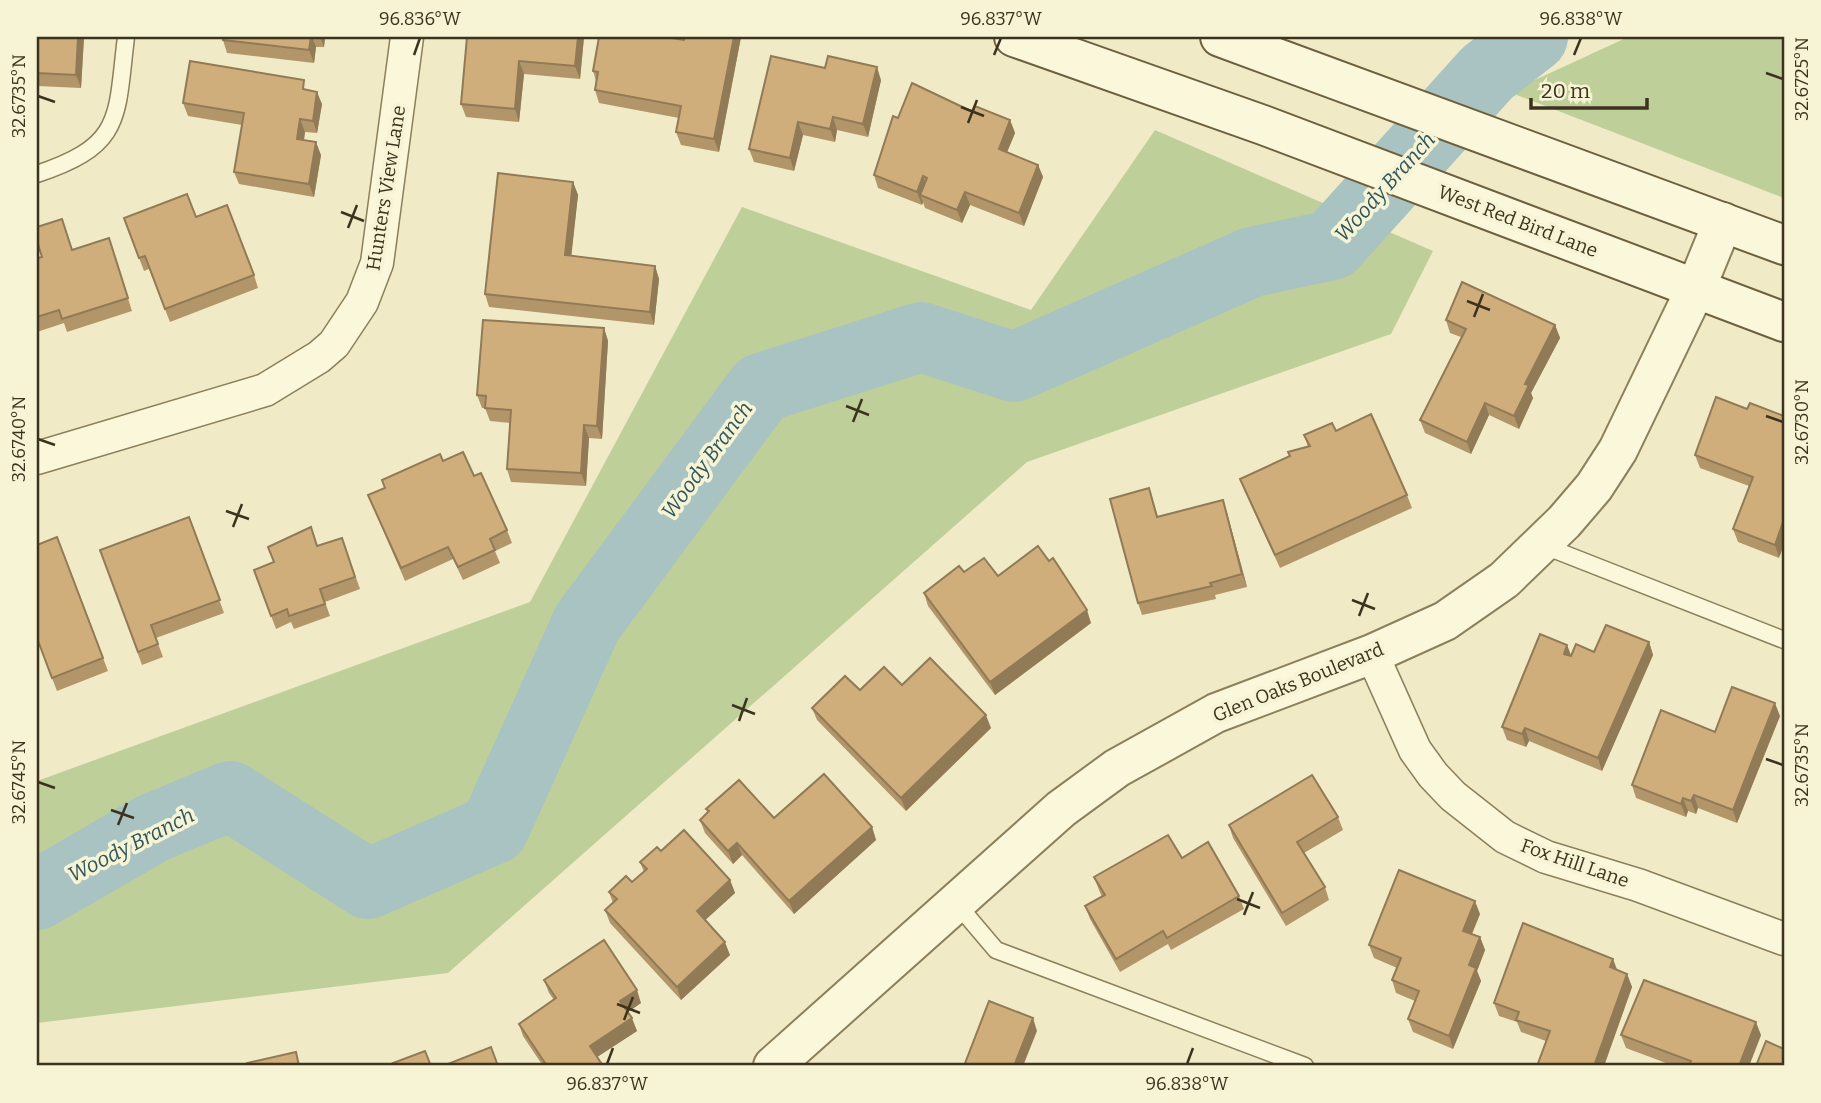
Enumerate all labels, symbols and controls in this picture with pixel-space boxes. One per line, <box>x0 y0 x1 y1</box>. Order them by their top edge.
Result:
text: 96.836°W <box>379 8 462 30</box>
text: 96.837°W <box>960 8 1042 30</box>
text: 96.838°W <box>1540 8 1623 30</box>
text: 32.6725°N <box>1791 37 1813 121</box>
text: 32.6735°N <box>8 54 30 138</box>
scale bar <box>1531 66 1646 110</box>
text: 20 m <box>1541 78 1590 104</box>
street label: Hunters View Lane <box>362 104 410 272</box>
water label: Woody Branch <box>1329 127 1441 247</box>
street label: West Red Bird Lane <box>1435 180 1601 262</box>
text: 32.6730°N <box>1791 379 1813 465</box>
text: 32.6740°N <box>8 396 30 482</box>
water label: Woody Branch <box>656 396 758 524</box>
street label: Glen Oaks Boulevard <box>1209 637 1387 727</box>
text: 32.6735°N <box>1791 723 1813 807</box>
text: 32.6745°N <box>8 740 30 824</box>
water label: Woody Branch <box>64 802 198 888</box>
street label: Fox Hill Lane <box>1518 834 1632 892</box>
text: 96.837°W <box>566 1073 648 1095</box>
text: 96.838°W <box>1146 1073 1229 1095</box>

